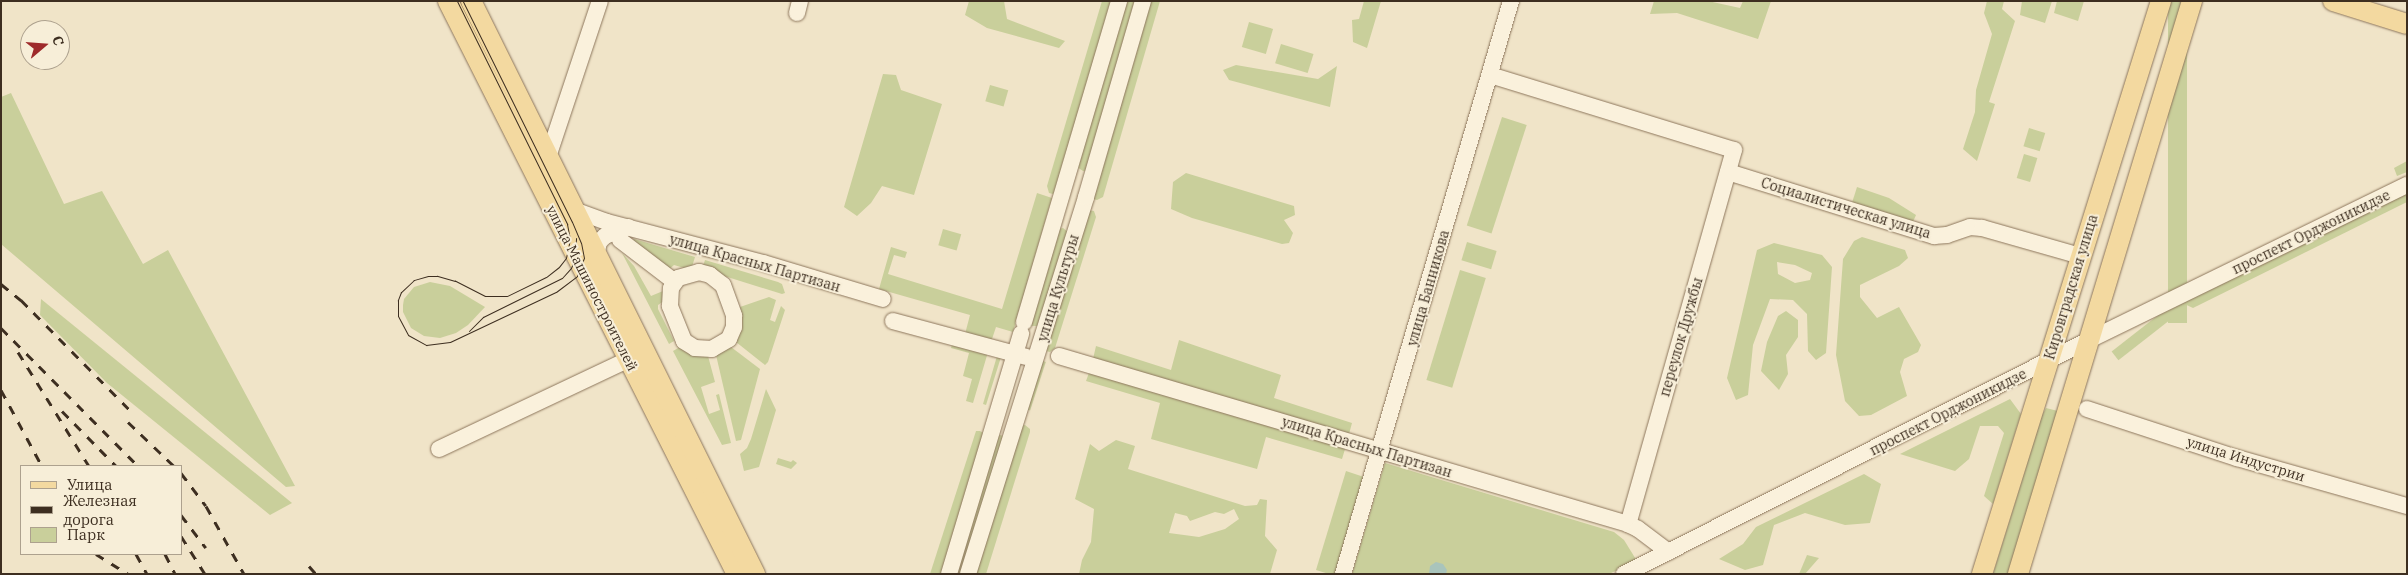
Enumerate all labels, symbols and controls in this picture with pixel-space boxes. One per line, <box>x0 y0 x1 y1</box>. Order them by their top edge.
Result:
north arrow <box>20 20 70 70</box>
text: С <box>48 33 68 48</box>
street label: Социалистическая улица <box>1759 174 1933 242</box>
street label: проспект Орджоникидзе <box>2229 186 2393 278</box>
street label: улица Машиностроителей <box>543 202 641 374</box>
street label: Кировградская улица <box>2041 212 2101 362</box>
street label: улица Банникова <box>1403 228 1453 348</box>
street label: улица Красных Партизан <box>668 231 842 295</box>
street label: улица Культуры <box>1034 232 1082 344</box>
street label: переулок Дружбы <box>1656 275 1706 399</box>
street label: проспект Орджоникидзе <box>1867 365 2029 459</box>
street label: улица Красных Партизан <box>1280 413 1454 481</box>
street label: улица Индустрии <box>2185 433 2307 485</box>
legend <box>20 465 182 555</box>
text: Улица <box>67 475 112 494</box>
text: Железная дорога <box>63 491 137 529</box>
text: Парк <box>67 525 105 544</box>

